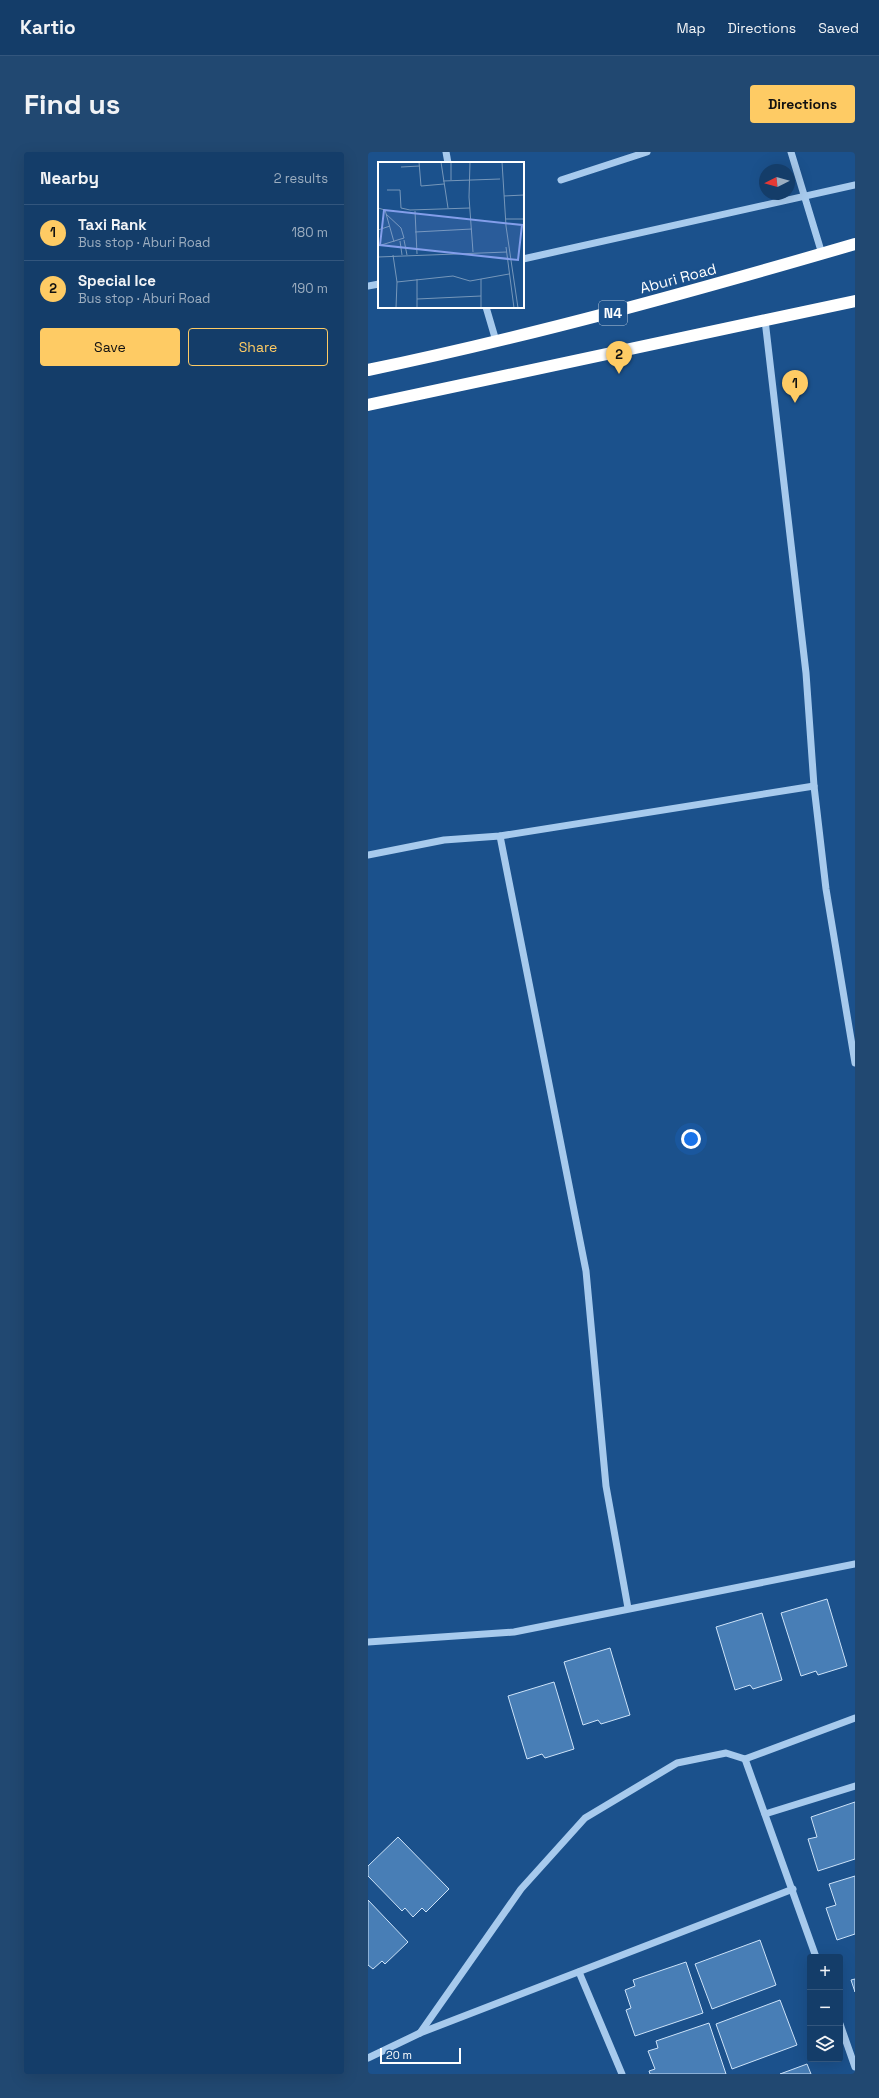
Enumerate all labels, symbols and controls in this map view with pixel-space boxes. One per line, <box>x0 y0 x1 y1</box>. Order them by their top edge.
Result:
text: Kartio <box>20 15 76 40</box>
text: Map <box>676 19 706 37</box>
text: Directions <box>728 19 796 37</box>
text: Saved <box>818 19 859 37</box>
button: Directions <box>750 85 855 123</box>
text: Find us <box>24 86 121 122</box>
inset map <box>378 162 524 308</box>
north arrow <box>759 164 795 200</box>
text: Nearby <box>40 167 99 189</box>
text: 2 results <box>274 170 328 187</box>
text: Taxi Rank <box>78 215 147 234</box>
text: 1 <box>50 224 56 241</box>
text: 180 m <box>292 224 328 241</box>
text: Bus stop · Aburi Road <box>78 234 210 251</box>
street label: Aburi Road <box>638 259 718 297</box>
text: Special Ice <box>78 271 156 290</box>
text: 2 <box>49 280 57 297</box>
text: 190 m <box>292 280 328 297</box>
text: Bus stop · Aburi Road <box>78 290 210 307</box>
road number: N4 <box>599 301 627 325</box>
button: Save <box>40 328 180 366</box>
button: Share <box>188 328 328 366</box>
pin: 2 <box>606 341 632 374</box>
pin: 1 <box>782 370 808 403</box>
your location <box>681 1129 701 1149</box>
map controls <box>807 1954 843 2062</box>
button: + <box>807 1954 843 1990</box>
button: − <box>807 1990 843 2026</box>
button: layers <box>807 2026 843 2062</box>
scale bar <box>380 2046 461 2065</box>
text: 20 m <box>386 2048 412 2062</box>

